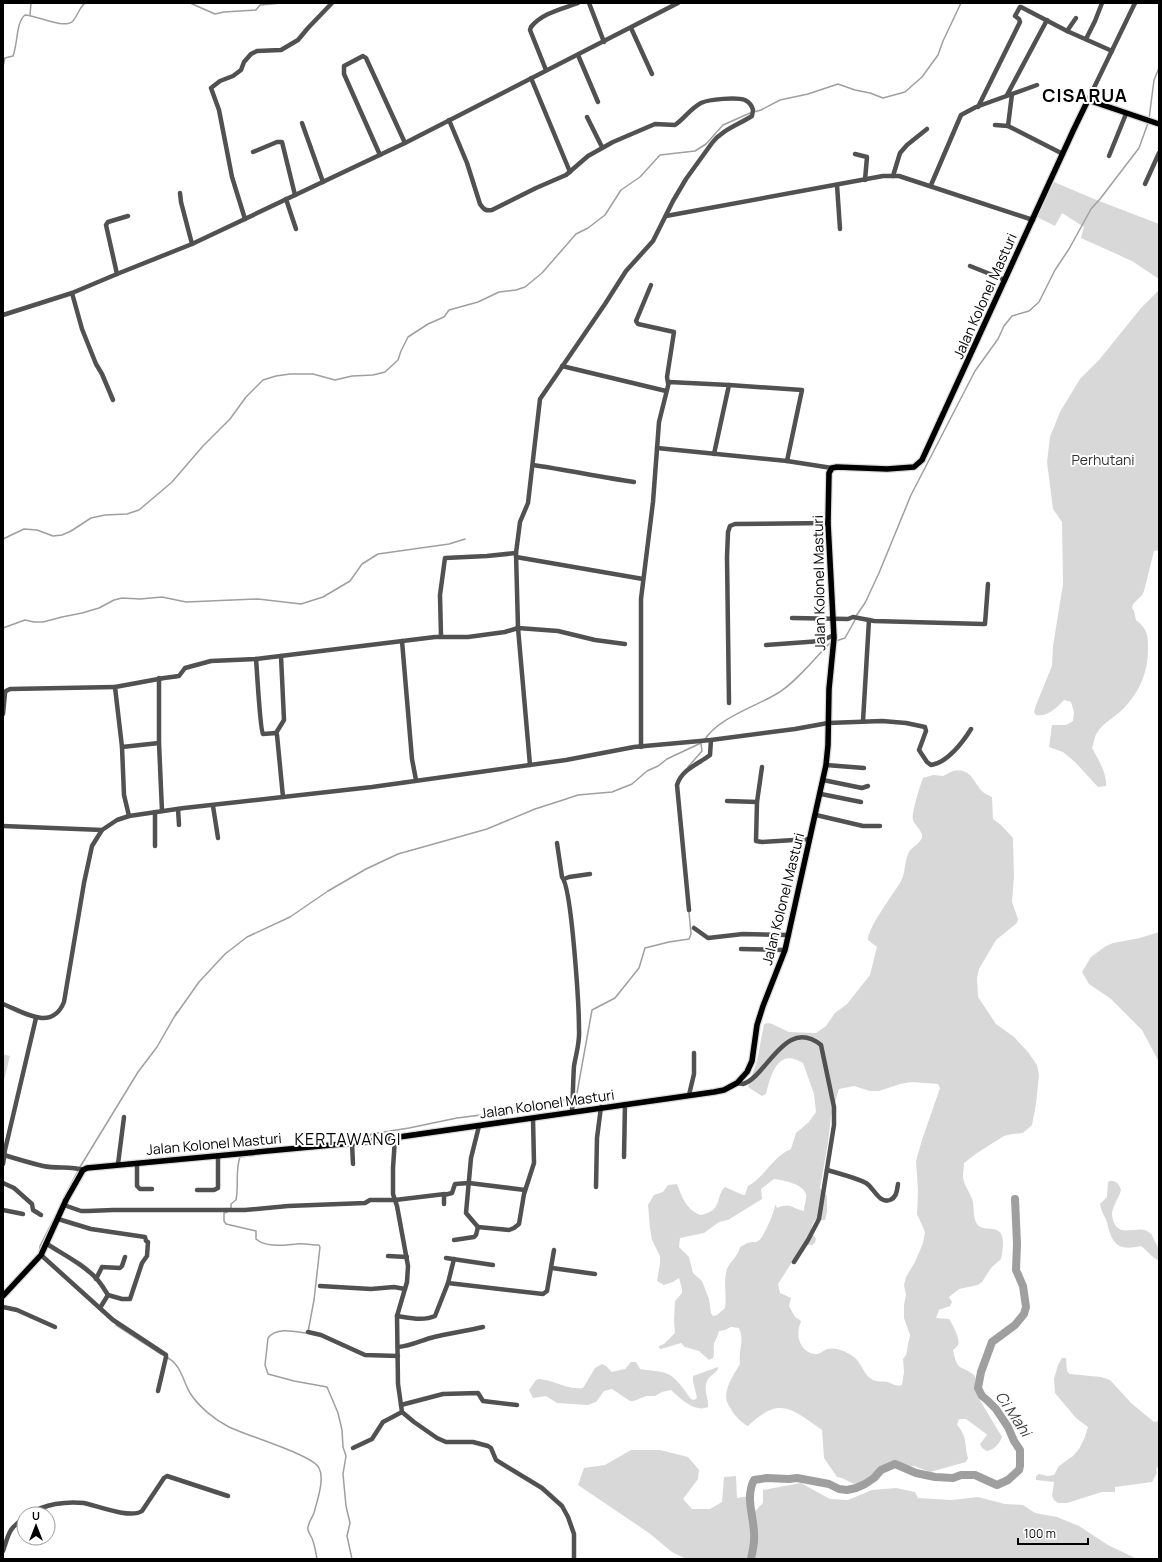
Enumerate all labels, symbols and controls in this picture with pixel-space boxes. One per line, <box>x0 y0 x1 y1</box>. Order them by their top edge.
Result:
district label: CISARUA <box>1042 83 1128 107</box>
street label: Jalan Kolonel Masturi <box>948 230 1021 362</box>
park label: Perhutani <box>1071 450 1135 469</box>
street label: Jalan Kolonel Masturi <box>808 515 829 651</box>
street label: Jalan Kolonel Masturi <box>757 831 808 967</box>
street label: Jalan Kolonel Masturi <box>478 1085 615 1122</box>
street label: Jalan Kolonel Masturi <box>146 1128 282 1159</box>
district label: KERTAWANGI <box>295 1128 401 1150</box>
water label: Ci Mahi <box>991 1387 1038 1443</box>
north arrow <box>16 1506 56 1546</box>
text: U <box>32 1508 40 1523</box>
scale bar <box>1018 1520 1088 1546</box>
text: 100 m <box>1024 1525 1056 1542</box>

